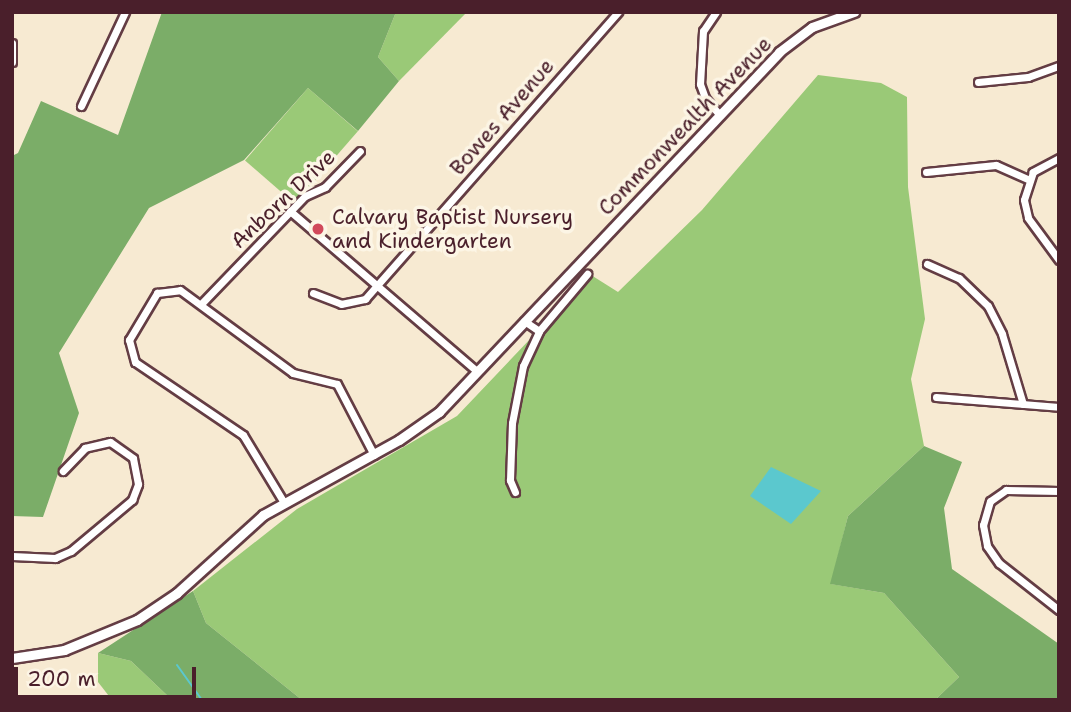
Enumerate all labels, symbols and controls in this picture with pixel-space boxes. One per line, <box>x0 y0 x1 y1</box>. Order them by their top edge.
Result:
street label: Commonwealth Avenue <box>593 32 777 220</box>
street label: Bowes Avenue <box>445 54 559 180</box>
street label: Anborn Drive <box>226 144 340 254</box>
place label: Calvary Baptist Nursery and Kindergarten <box>332 204 573 254</box>
marker: Calvary Baptist Nursery and Kindergarten <box>310 221 326 237</box>
scale bar <box>18 652 200 696</box>
text: 200 m <box>27 665 96 693</box>

